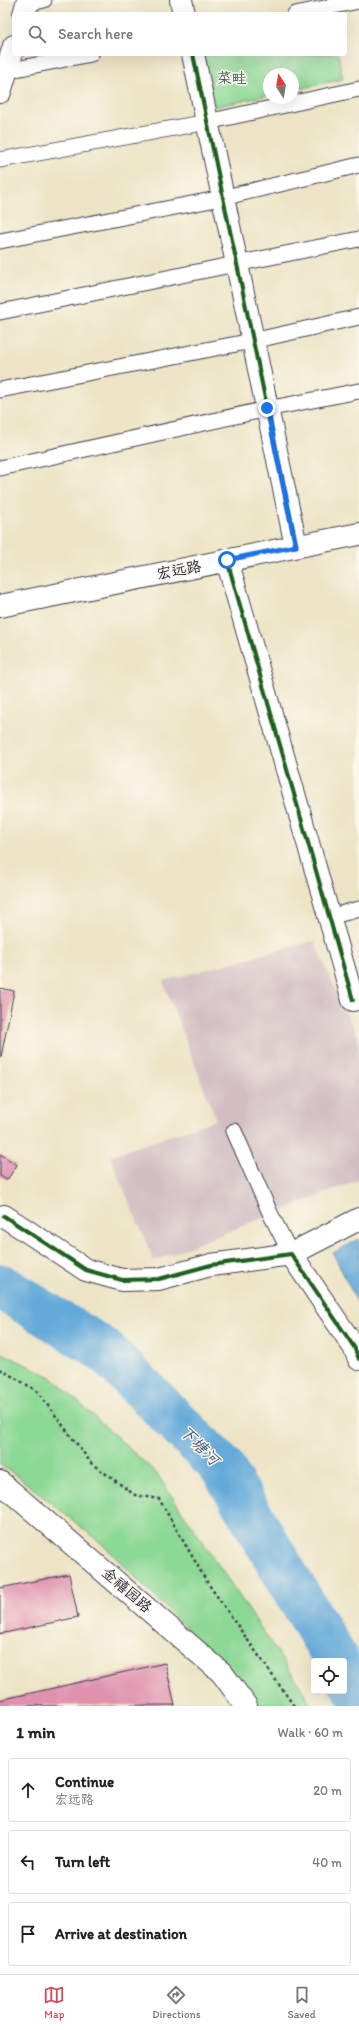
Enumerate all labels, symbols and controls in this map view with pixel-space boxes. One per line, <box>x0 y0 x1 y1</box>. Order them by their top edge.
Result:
search box <box>12 12 347 56</box>
icon: search <box>26 23 48 45</box>
text: Search here <box>58 25 133 43</box>
north arrow <box>263 68 299 104</box>
park label: 菜畦 <box>217 69 247 87</box>
route end <box>258 399 276 417</box>
route start <box>218 551 236 569</box>
street label: 宏远路 <box>155 557 203 583</box>
water label: 下塘河 <box>176 1422 225 1471</box>
street label: 金禧园路 <box>98 1564 156 1616</box>
map controls <box>311 1658 347 1694</box>
button: locate <box>311 1658 347 1694</box>
text: 1 min <box>16 1722 55 1742</box>
text: Walk · 60 m <box>278 1725 343 1740</box>
text: Continue <box>55 1773 114 1791</box>
icon: ahead <box>17 1779 39 1801</box>
text: 20 m <box>313 1783 342 1798</box>
text: 宏远路 <box>55 1792 94 1807</box>
icon: left <box>17 1851 39 1873</box>
text: Turn left <box>55 1853 110 1871</box>
text: 40 m <box>312 1855 342 1870</box>
icon: arrive <box>17 1923 39 1945</box>
text: Arrive at destination <box>55 1925 187 1943</box>
tab: Map <box>43 1984 65 2021</box>
tab: Directions <box>152 1984 201 2021</box>
tab: Saved <box>287 1984 316 2021</box>

